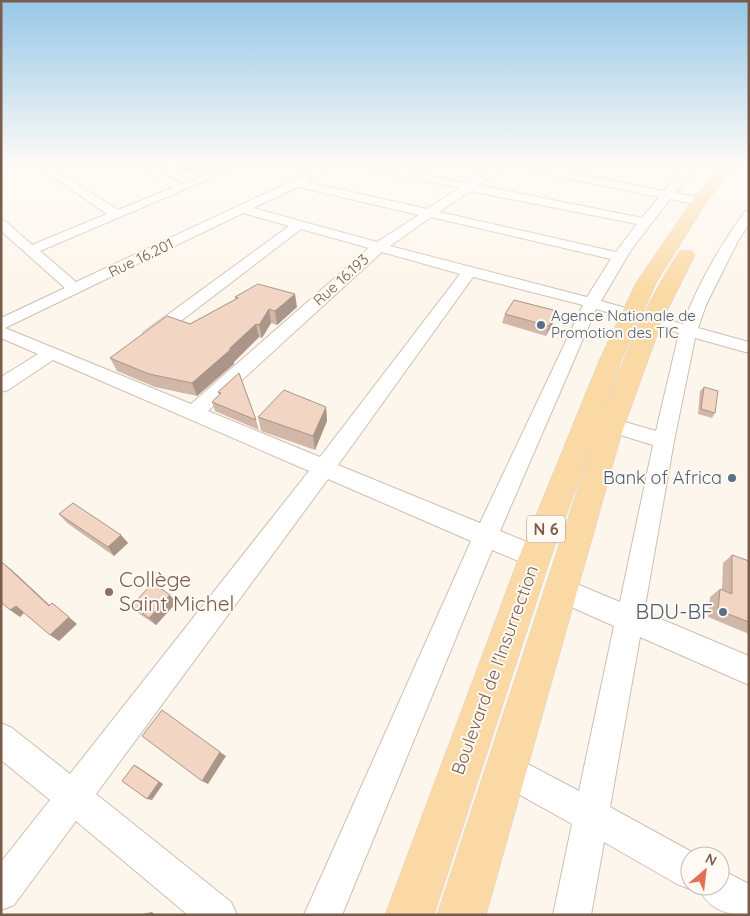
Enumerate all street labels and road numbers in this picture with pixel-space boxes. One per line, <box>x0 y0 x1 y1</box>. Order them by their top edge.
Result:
street label: Rue 16.201 <box>105 234 176 281</box>
street label: Rue 16.193 <box>309 250 373 310</box>
road number: N 6 <box>527 516 565 542</box>
street label: Boulevard de l'Insurrection <box>446 562 543 778</box>

